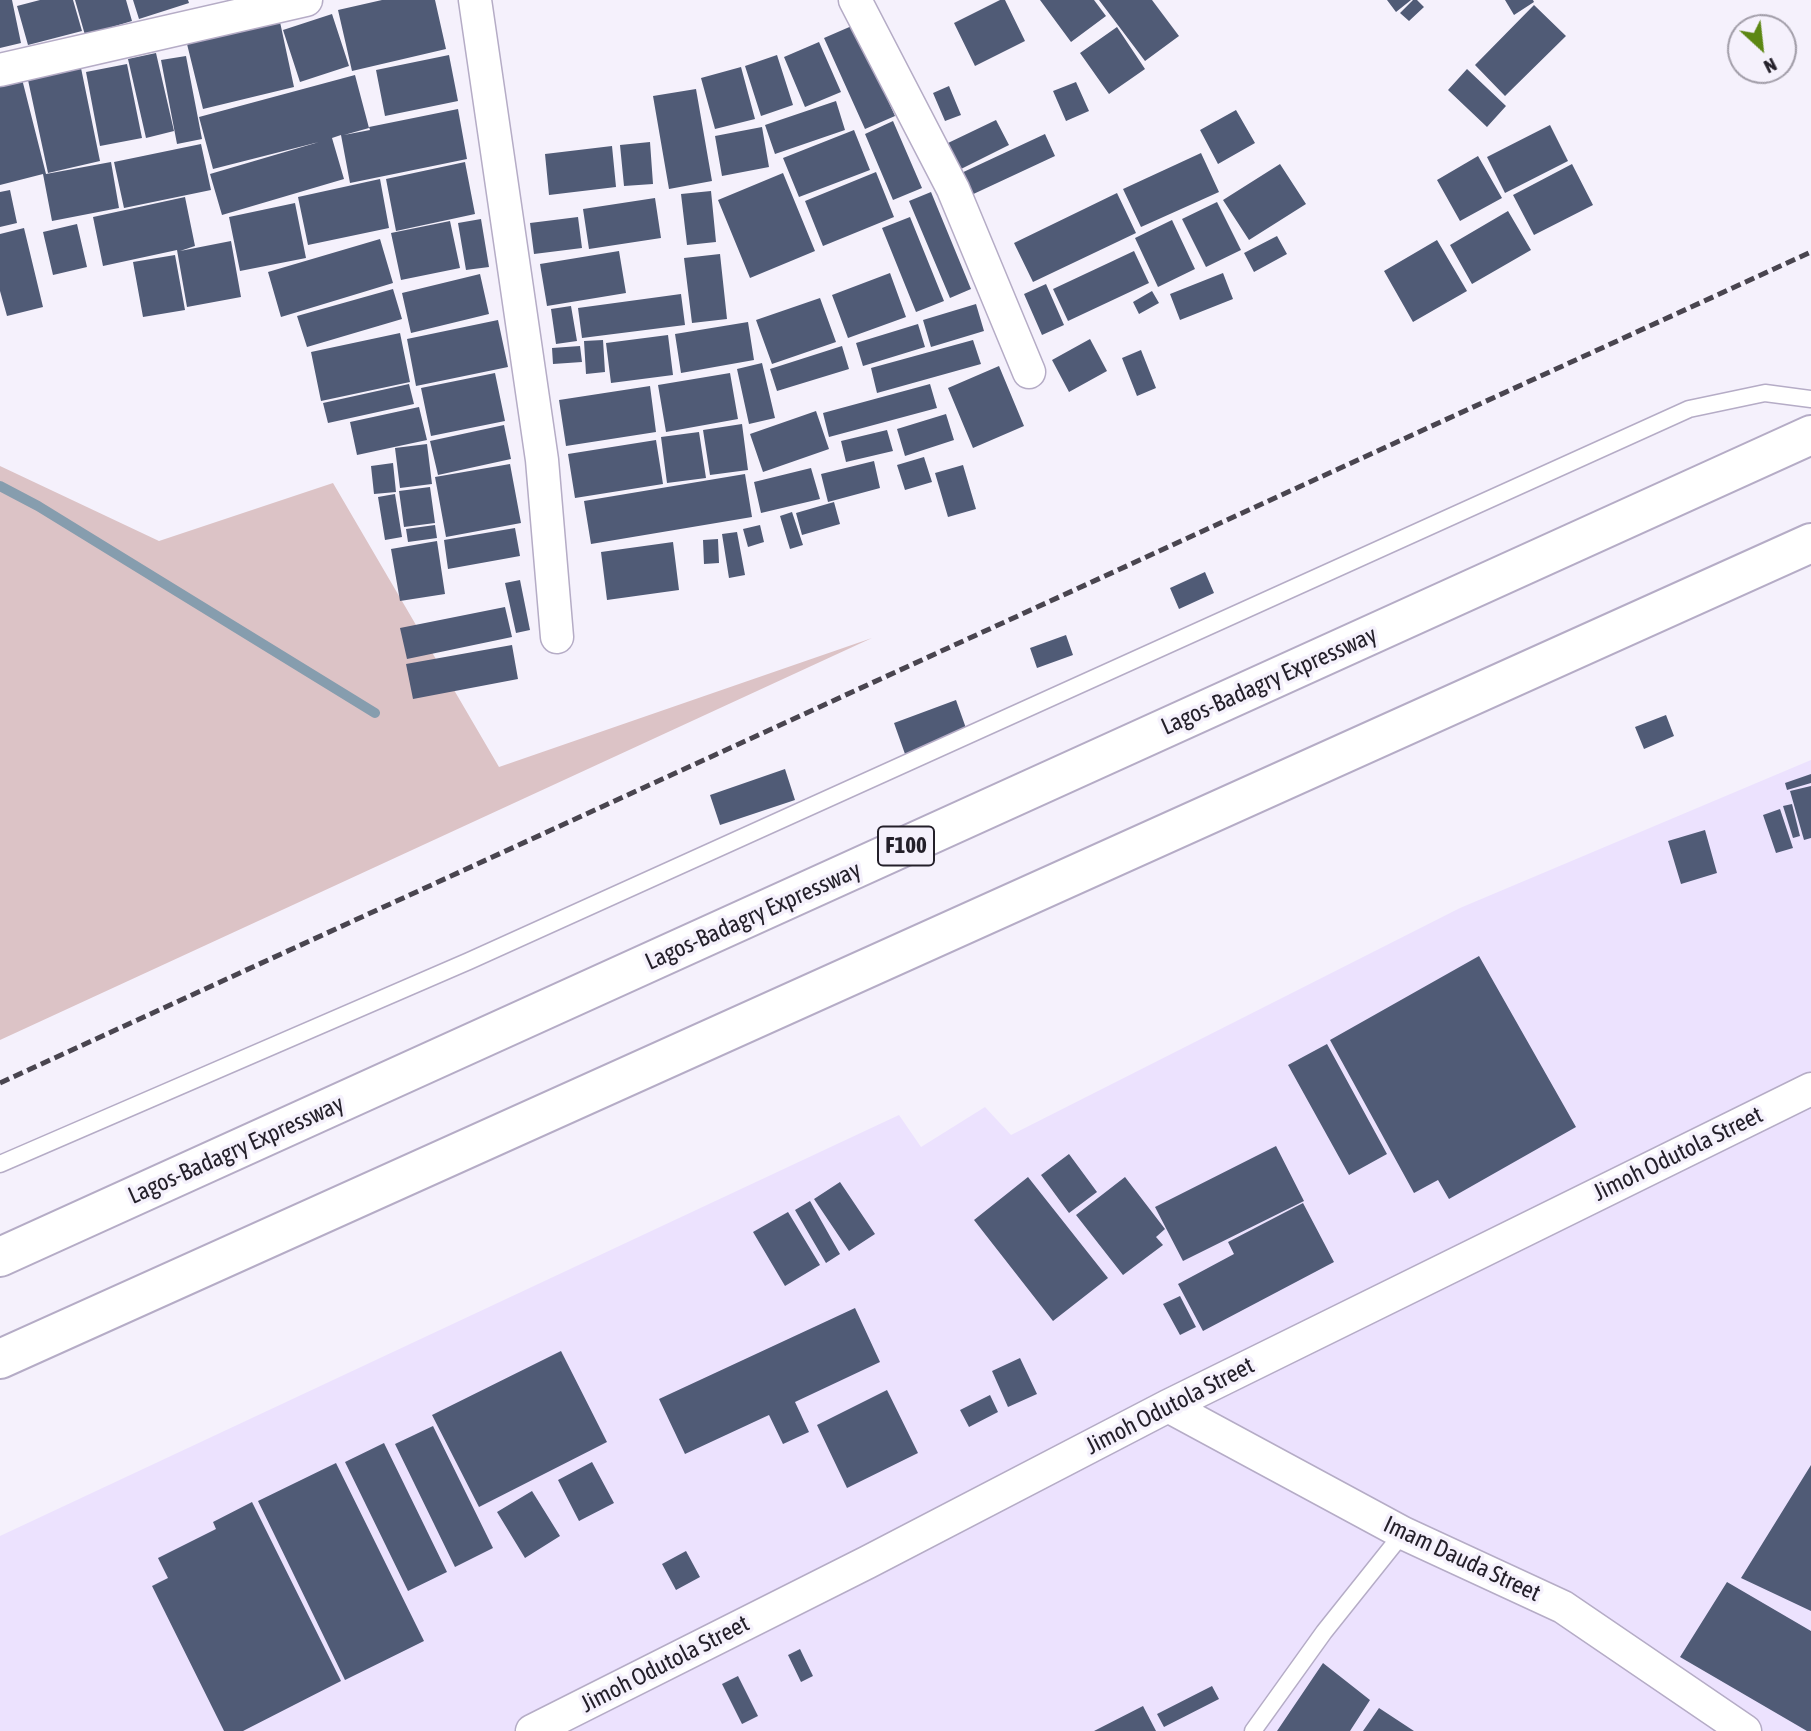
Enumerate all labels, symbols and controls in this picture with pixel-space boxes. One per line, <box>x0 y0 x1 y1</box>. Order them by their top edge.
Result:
north arrow <box>1727 14 1797 84</box>
text: N <box>1761 54 1781 78</box>
street label: Lagos-Badagry Expressway <box>1157 620 1381 742</box>
road number: F100 <box>878 826 934 866</box>
street label: Lagos-Badagry Expressway <box>641 855 865 977</box>
street label: Lagos-Badagry Expressway <box>124 1089 348 1211</box>
street label: Jimoh Odutola Street <box>1589 1100 1767 1208</box>
street label: Jimoh Odutola Street <box>1081 1351 1259 1461</box>
street label: Imam Dauda Street <box>1379 1510 1545 1608</box>
street label: Jimoh Odutola Street <box>576 1609 754 1719</box>

